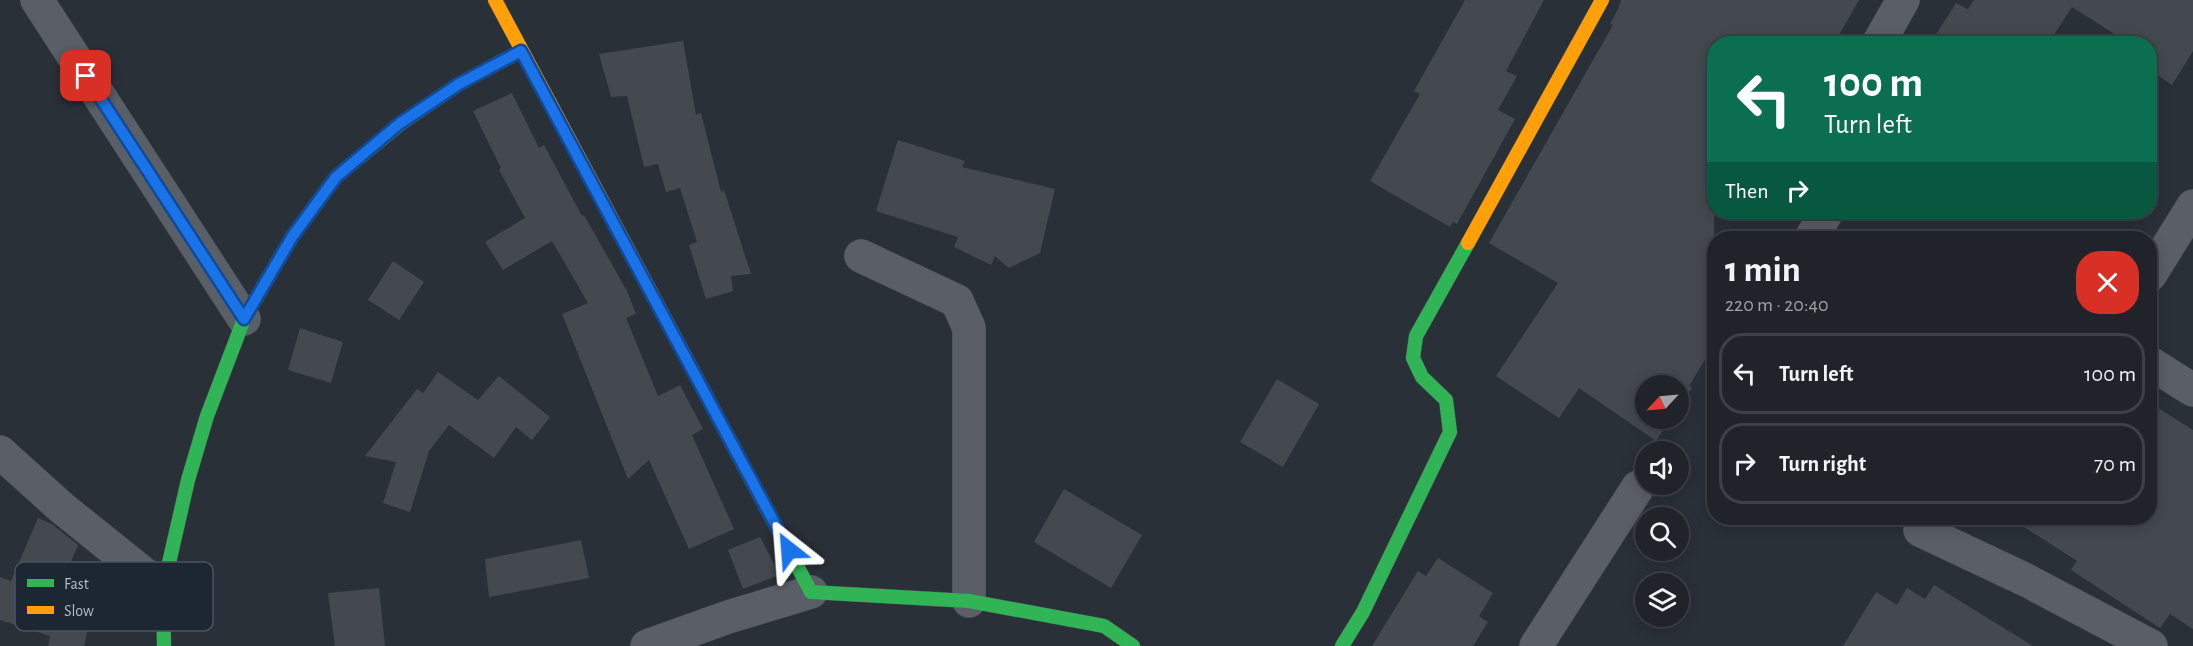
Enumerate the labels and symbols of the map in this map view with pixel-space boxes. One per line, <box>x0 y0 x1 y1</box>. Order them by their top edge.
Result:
pin <box>60 50 111 101</box>
north arrow <box>1635 375 1689 429</box>
position arrow <box>757 518 821 582</box>
legend <box>15 562 213 631</box>
text: Fast <box>64 576 89 592</box>
text: Slow <box>64 603 94 619</box>

